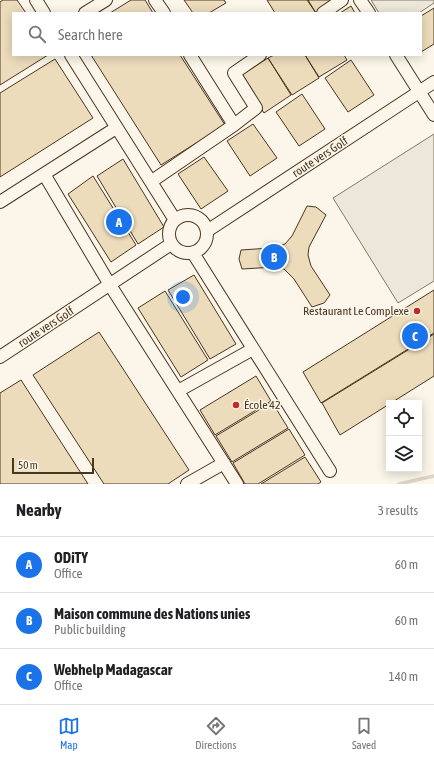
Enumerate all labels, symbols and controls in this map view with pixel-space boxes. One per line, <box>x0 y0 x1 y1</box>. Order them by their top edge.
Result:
search box <box>12 12 422 56</box>
icon: search <box>26 23 48 45</box>
text: Search here <box>58 26 123 43</box>
street label: route vers Golf <box>290 133 351 180</box>
pin: A <box>106 207 132 237</box>
pin: B <box>261 242 287 272</box>
your location <box>173 287 193 307</box>
street label: route vers Golf <box>16 303 77 350</box>
place label: Restaurant Le Complexe <box>303 304 409 318</box>
marker: Restaurant Le Complexe <box>412 306 422 316</box>
pin: C <box>402 321 428 351</box>
place label: École 42 <box>244 398 281 412</box>
marker: École 42 <box>231 400 241 410</box>
map controls <box>386 400 422 472</box>
button: locate <box>386 400 422 436</box>
button: layers <box>386 436 422 472</box>
scale bar <box>12 456 94 475</box>
text: 50 m <box>18 459 38 471</box>
text: Nearby <box>16 500 62 520</box>
text: 3 results <box>378 503 418 518</box>
text: ODiTY <box>54 549 88 566</box>
text: A <box>26 557 32 572</box>
text: 60 m <box>395 557 418 572</box>
text: Office <box>54 566 82 581</box>
text: Maison commune des Nations unies <box>54 605 250 622</box>
text: B <box>26 613 32 628</box>
text: 60 m <box>395 613 418 628</box>
text: Public building <box>54 622 126 637</box>
text: Webhelp Madagascar <box>54 661 172 678</box>
text: C <box>26 669 32 684</box>
text: 140 m <box>389 669 418 684</box>
text: Office <box>54 678 82 693</box>
tab: Map <box>58 715 80 751</box>
tab: Directions <box>195 715 236 751</box>
tab: Saved <box>352 715 376 751</box>

